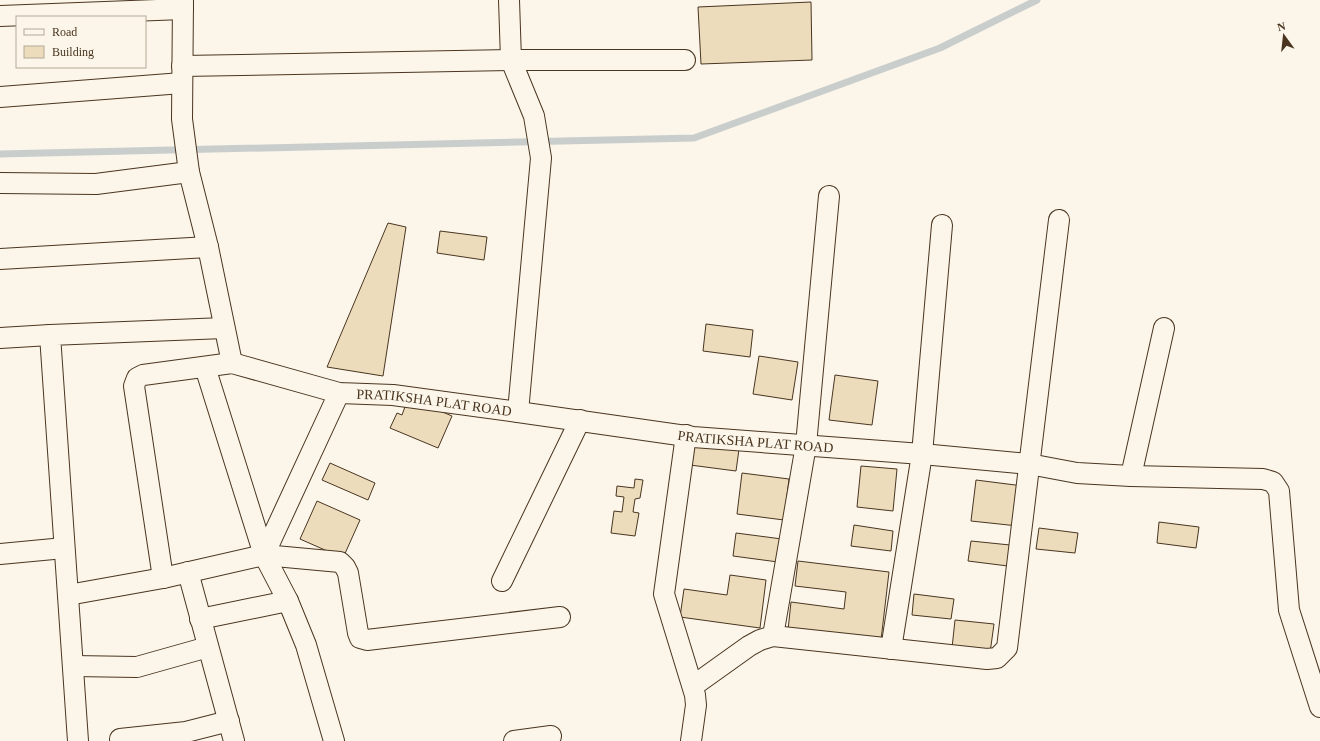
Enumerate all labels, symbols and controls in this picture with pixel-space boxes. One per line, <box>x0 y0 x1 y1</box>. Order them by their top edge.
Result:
legend <box>16 16 146 68</box>
north arrow <box>1264 16 1304 56</box>
text: N <box>1276 20 1287 33</box>
text: Road <box>52 25 77 39</box>
text: Building <box>52 45 94 59</box>
street label: PRATIKSHA PLAT ROAD <box>356 386 513 419</box>
street label: PRATIKSHA PLAT ROAD <box>677 427 834 455</box>

